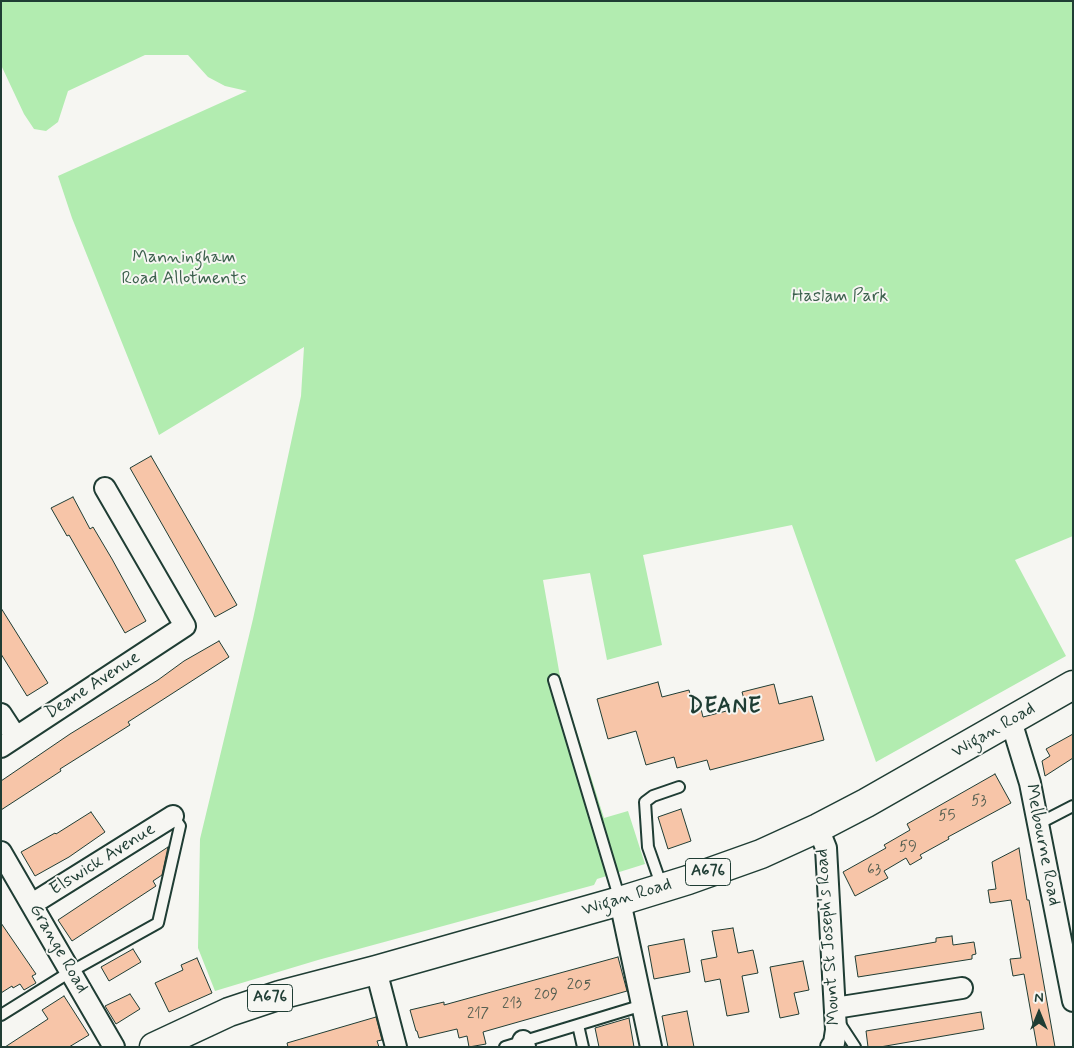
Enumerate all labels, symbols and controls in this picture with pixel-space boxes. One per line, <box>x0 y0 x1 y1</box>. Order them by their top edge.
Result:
park label: Manningham Road Allotments <box>122 247 246 290</box>
park label: Haslam Park <box>792 286 888 308</box>
street label: Deane Avenue <box>41 647 145 725</box>
district label: DEANE <box>687 694 763 720</box>
street label: Wigan Road <box>949 699 1039 763</box>
street label: Melbourne Road <box>1020 782 1064 908</box>
house number: 53 <box>971 793 987 811</box>
house number: 55 <box>939 808 955 826</box>
street label: Elswick Avenue <box>46 819 160 901</box>
house number: 59 <box>899 839 917 857</box>
street label: Mount St Joseph's Road <box>812 848 846 1026</box>
road number: A676 <box>686 859 730 886</box>
house number: 63 <box>867 862 881 880</box>
street label: Wigan Road <box>580 874 674 922</box>
street label: Grange Road <box>24 901 92 997</box>
house number: 205 <box>567 977 591 995</box>
road number: A676 <box>248 984 292 1011</box>
house number: 209 <box>534 987 558 1005</box>
north arrow <box>1014 988 1064 1038</box>
text: N <box>1034 989 1044 1007</box>
house number: 213 <box>502 996 522 1014</box>
house number: 217 <box>467 1006 489 1024</box>

